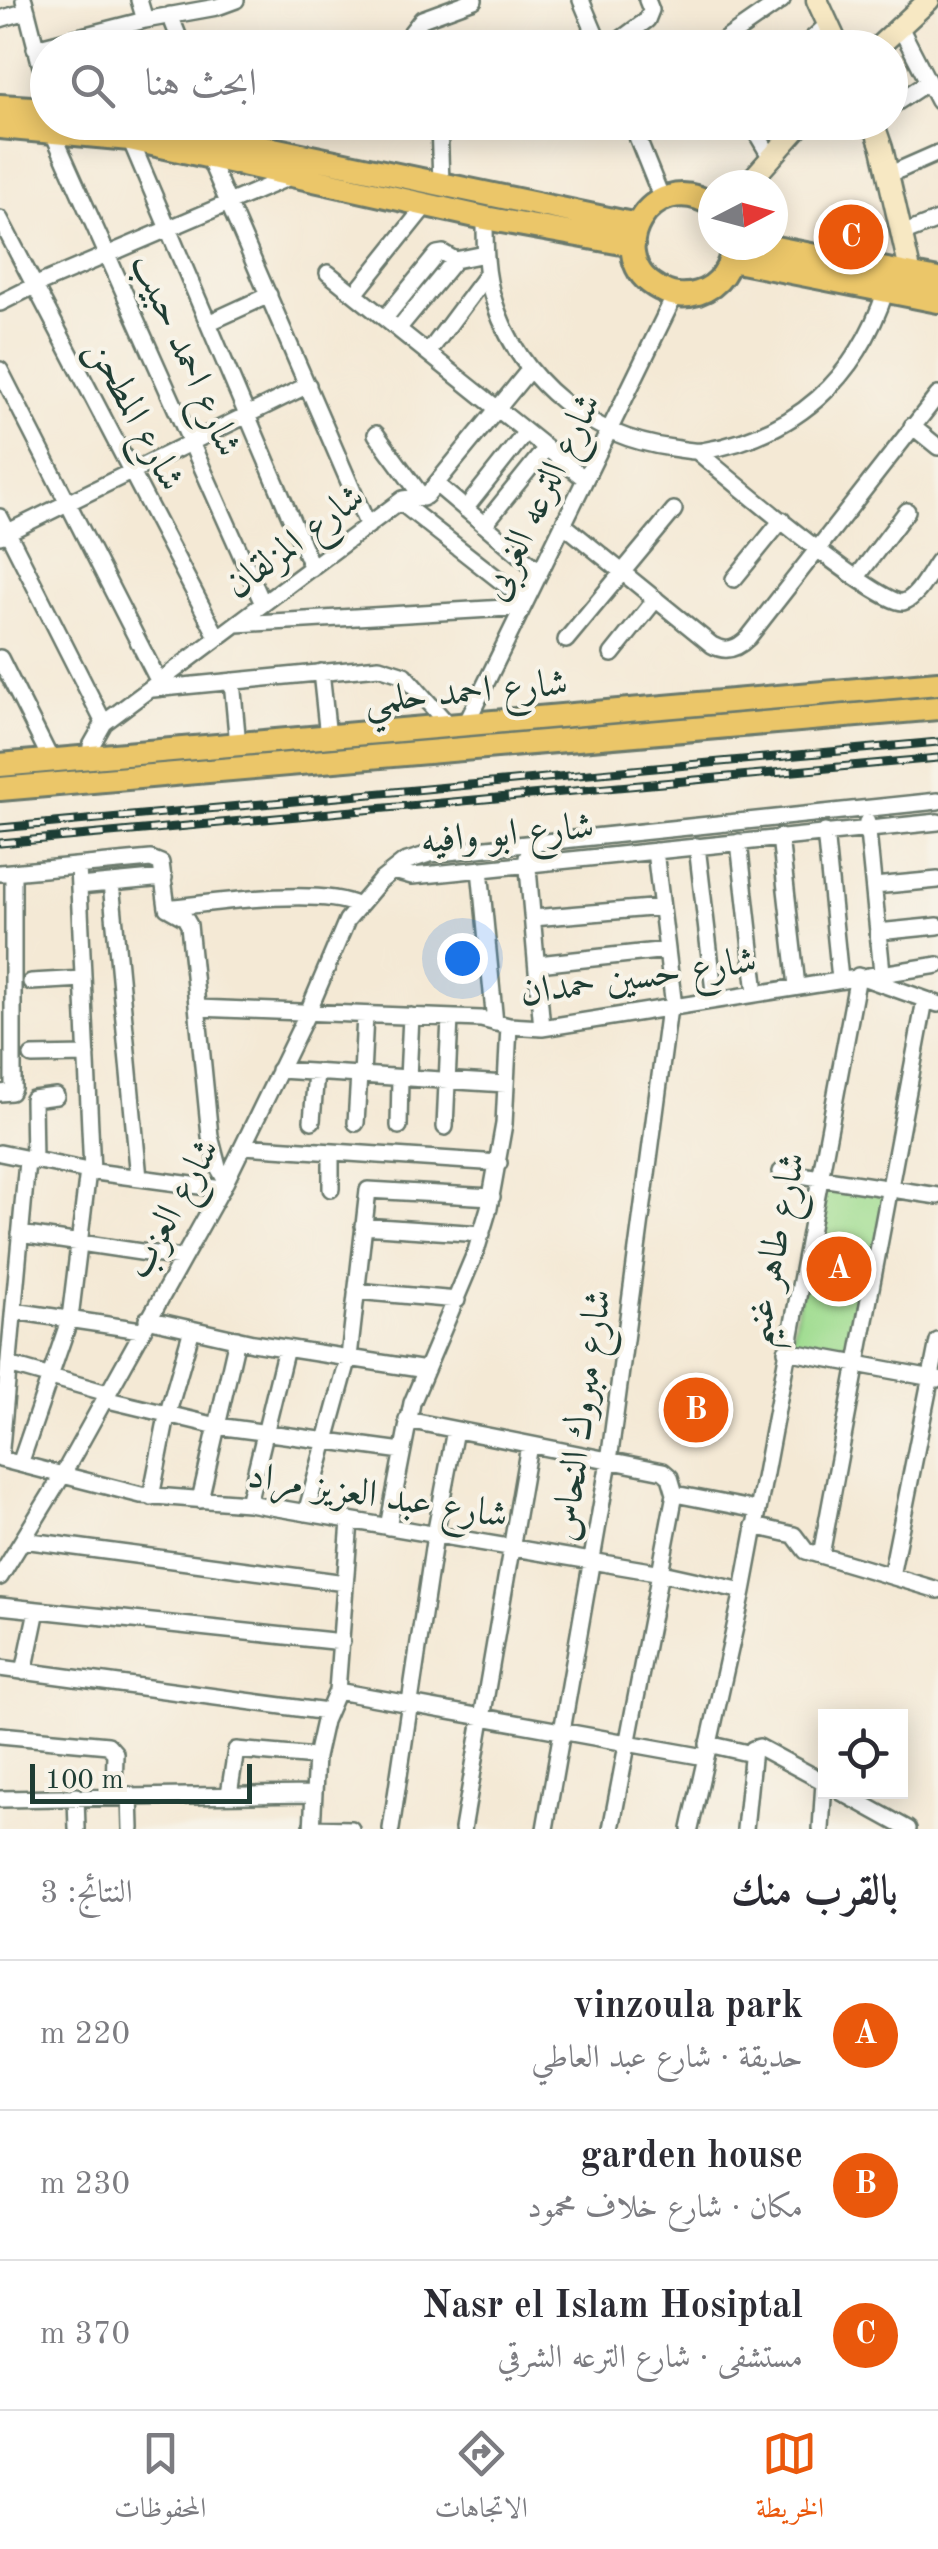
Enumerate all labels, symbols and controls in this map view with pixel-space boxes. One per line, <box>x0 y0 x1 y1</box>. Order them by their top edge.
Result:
search box <box>30 30 908 140</box>
icon: search <box>65 58 120 113</box>
text: ابحث هنا <box>145 66 257 104</box>
north arrow <box>698 170 788 260</box>
pin: C <box>818 200 884 274</box>
street label: شارع احمد حبيب <box>115 248 247 466</box>
street label: شارع المطحن <box>71 333 190 502</box>
street label: شارع الترعه الغربى <box>476 388 617 611</box>
street label: شارع المزلقان <box>219 478 378 614</box>
street label: شارع احمد حلمي <box>363 665 571 735</box>
street label: شارع ابو وافيه <box>419 808 596 870</box>
your location <box>437 933 488 984</box>
street label: شارع حسين حمدان <box>518 943 760 1022</box>
street label: شارع العزب <box>120 1133 235 1290</box>
street label: شارع طاهر غنيم <box>739 1150 829 1353</box>
pin: A <box>806 1232 872 1306</box>
street label: شارع مبروك النحاس <box>545 1287 628 1545</box>
pin: B <box>664 1372 728 1448</box>
street label: شارع عبد العزيز مراد <box>243 1458 510 1545</box>
map controls <box>818 1709 908 1799</box>
button: locate <box>818 1709 908 1799</box>
scale bar <box>30 1759 252 1804</box>
text: 100 m <box>45 1767 124 1795</box>
text: بالقرب منك <box>731 1872 898 1914</box>
text: النتائج: 3 <box>40 1878 133 1910</box>
text: vinzoula park <box>574 1988 803 2026</box>
text: 220 m <box>40 2019 130 2051</box>
text: A <box>853 2019 878 2051</box>
text: حديقة · شارع عبد العاطي <box>531 2043 803 2075</box>
text: garden house <box>580 2138 803 2176</box>
text: 230 m <box>40 2169 130 2201</box>
text: B <box>854 2169 877 2201</box>
text: مكان · شارع خلاف محمود <box>527 2193 803 2225</box>
text: Nasr el Islam Hosiptal <box>422 2288 803 2326</box>
text: 370 m <box>40 2319 130 2351</box>
text: C <box>855 2319 876 2351</box>
text: مستشفى · شارع الترعه الشرقي <box>497 2343 803 2375</box>
tab: المحفوظات <box>114 2426 206 2535</box>
tab: الاتجاهات <box>434 2426 528 2535</box>
tab: الخريطة <box>756 2426 824 2535</box>

